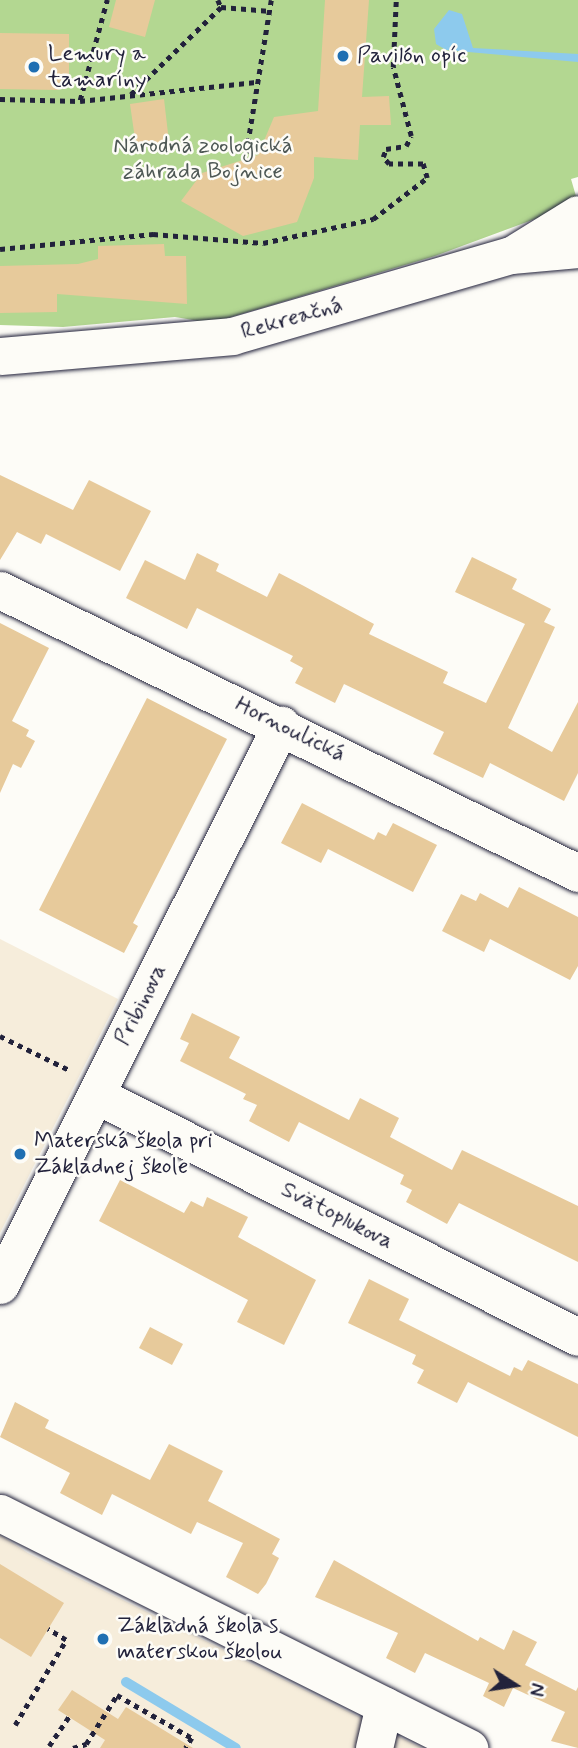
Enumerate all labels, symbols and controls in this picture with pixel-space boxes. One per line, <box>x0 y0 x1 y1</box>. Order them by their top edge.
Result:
place label: Lemury a tamaríny <box>48 40 146 94</box>
place label: Pavilón opíc <box>357 42 465 70</box>
marker: Pavilón opíc <box>335 48 351 64</box>
marker: Lemury a tamaríny <box>26 59 42 75</box>
park label: Národná zoologická záhrada Bojnice <box>113 132 293 186</box>
street label: Rekreačná <box>238 291 346 347</box>
street label: Hornoulická <box>230 691 350 769</box>
street label: Pribinova <box>109 960 173 1050</box>
place label: Materská škola pri Základnej škole <box>34 1127 213 1181</box>
marker: Materská škola pri Základnej škole <box>12 1146 28 1162</box>
street label: Svätoplukova <box>276 1176 398 1256</box>
place label: Základná škola s materskou školou <box>117 1612 283 1666</box>
marker: Základná škola s materskou školou <box>95 1631 111 1647</box>
north arrow <box>480 1650 550 1720</box>
text: N <box>522 1681 550 1698</box>

